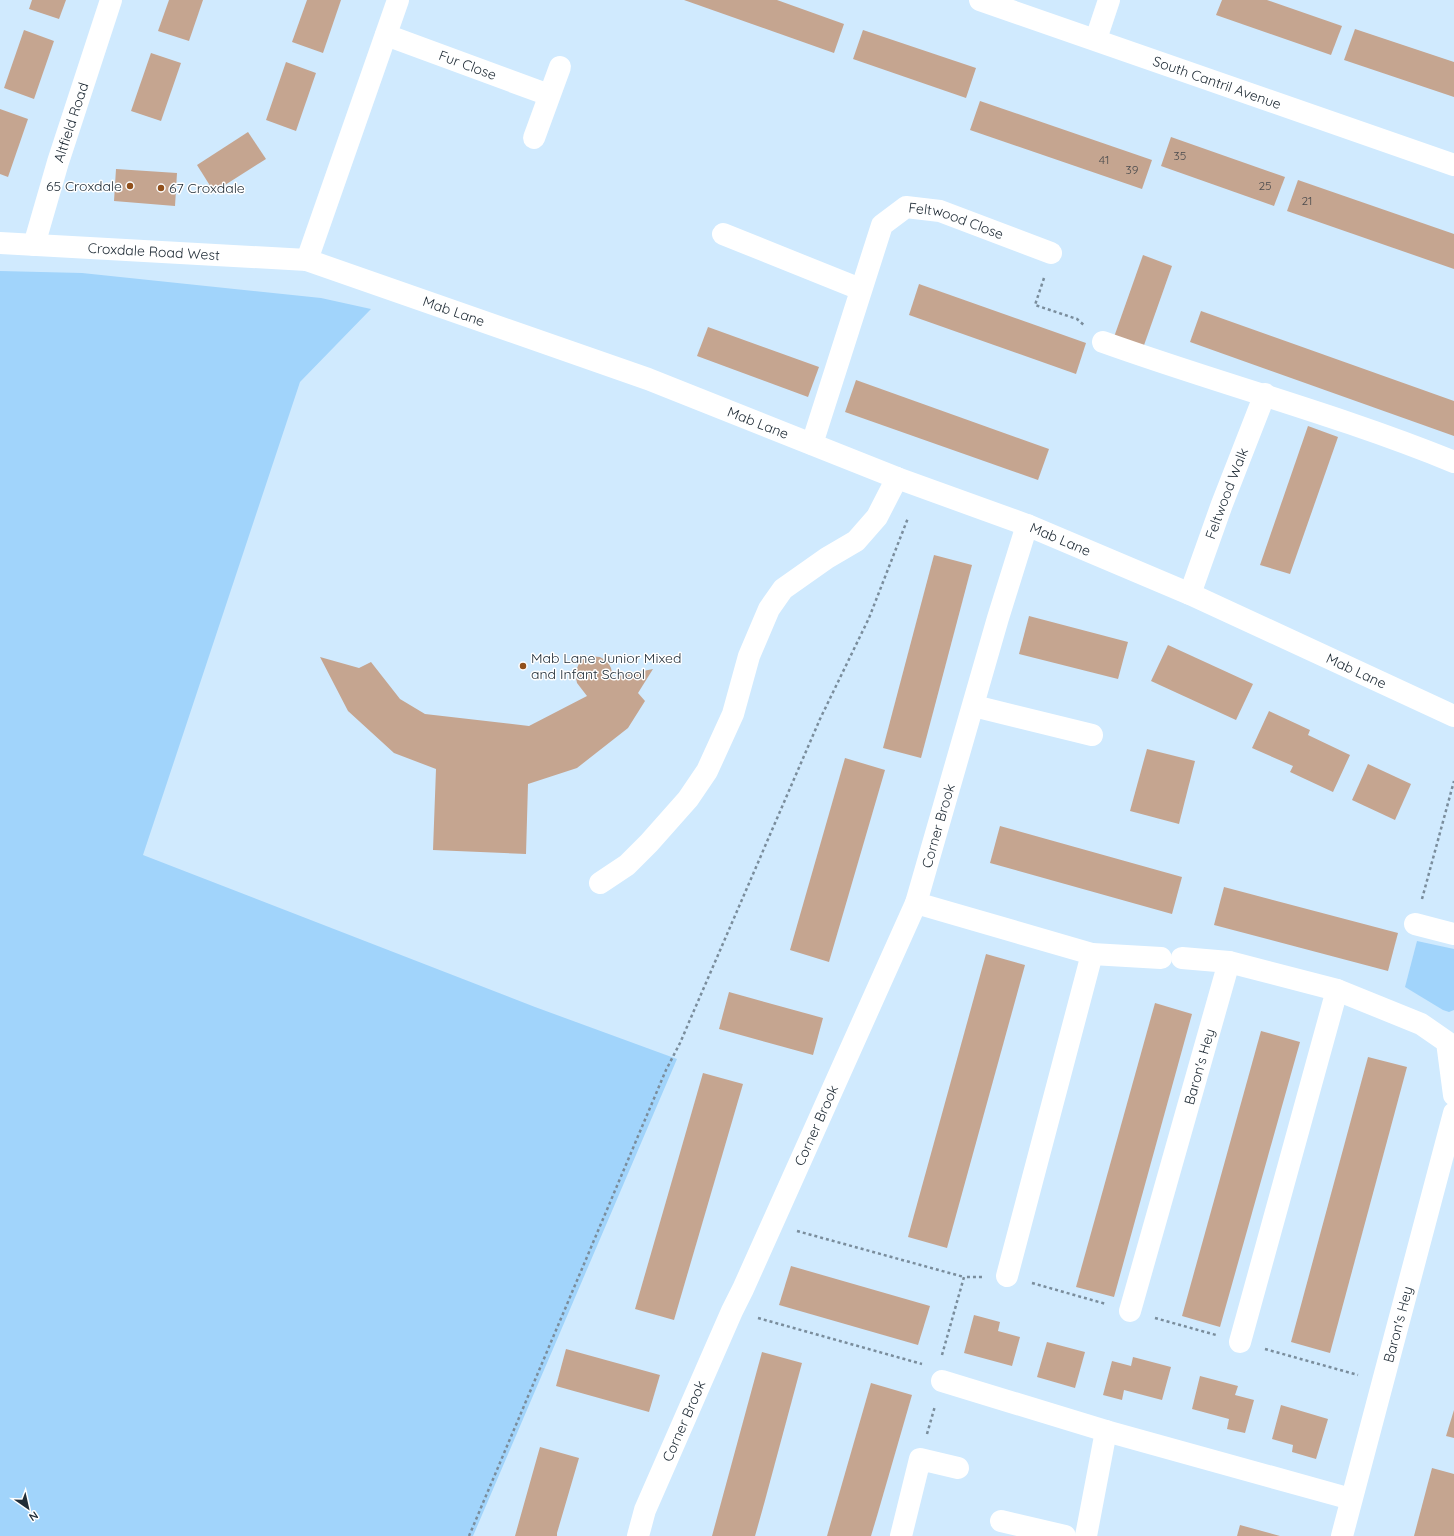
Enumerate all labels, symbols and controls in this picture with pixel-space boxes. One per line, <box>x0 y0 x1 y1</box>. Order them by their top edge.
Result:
street label: Fur Close <box>436 46 499 84</box>
street label: South Cantril Avenue <box>1150 52 1284 113</box>
street label: Altfield Road <box>49 80 92 165</box>
house number: 35 <box>1174 148 1186 163</box>
house number: 41 <box>1099 152 1109 167</box>
house number: 39 <box>1126 162 1139 177</box>
place label: 65 Croxdale <box>46 177 122 195</box>
house number: 25 <box>1258 178 1272 193</box>
place label: 67 Croxdale <box>169 179 245 197</box>
marker: 65 Croxdale <box>125 181 135 191</box>
marker: 67 Croxdale <box>156 183 166 193</box>
house number: 21 <box>1301 193 1313 208</box>
street label: Feltwood Close <box>907 198 1006 243</box>
street label: Croxdale Road West <box>87 239 220 264</box>
street label: Mab Lane <box>421 292 487 330</box>
street label: Mab Lane <box>725 402 791 443</box>
street label: Feltwood Walk <box>1201 445 1252 542</box>
street label: Mab Lane <box>1027 518 1094 560</box>
place label: Mab Lane Junior Mixed and Infant School <box>531 649 681 683</box>
street label: Mab Lane <box>1323 649 1389 693</box>
marker: Mab Lane Junior Mixed and Infant School <box>518 661 528 671</box>
street label: Corner Brook <box>918 782 959 870</box>
street label: Baron's Hey <box>1180 1027 1219 1107</box>
street label: Corner Brook <box>790 1082 842 1169</box>
street label: Baron's Hey <box>1379 1284 1417 1364</box>
street label: Corner Brook <box>658 1378 710 1464</box>
north arrow <box>8 1488 48 1528</box>
text: N <box>26 1508 41 1524</box>

